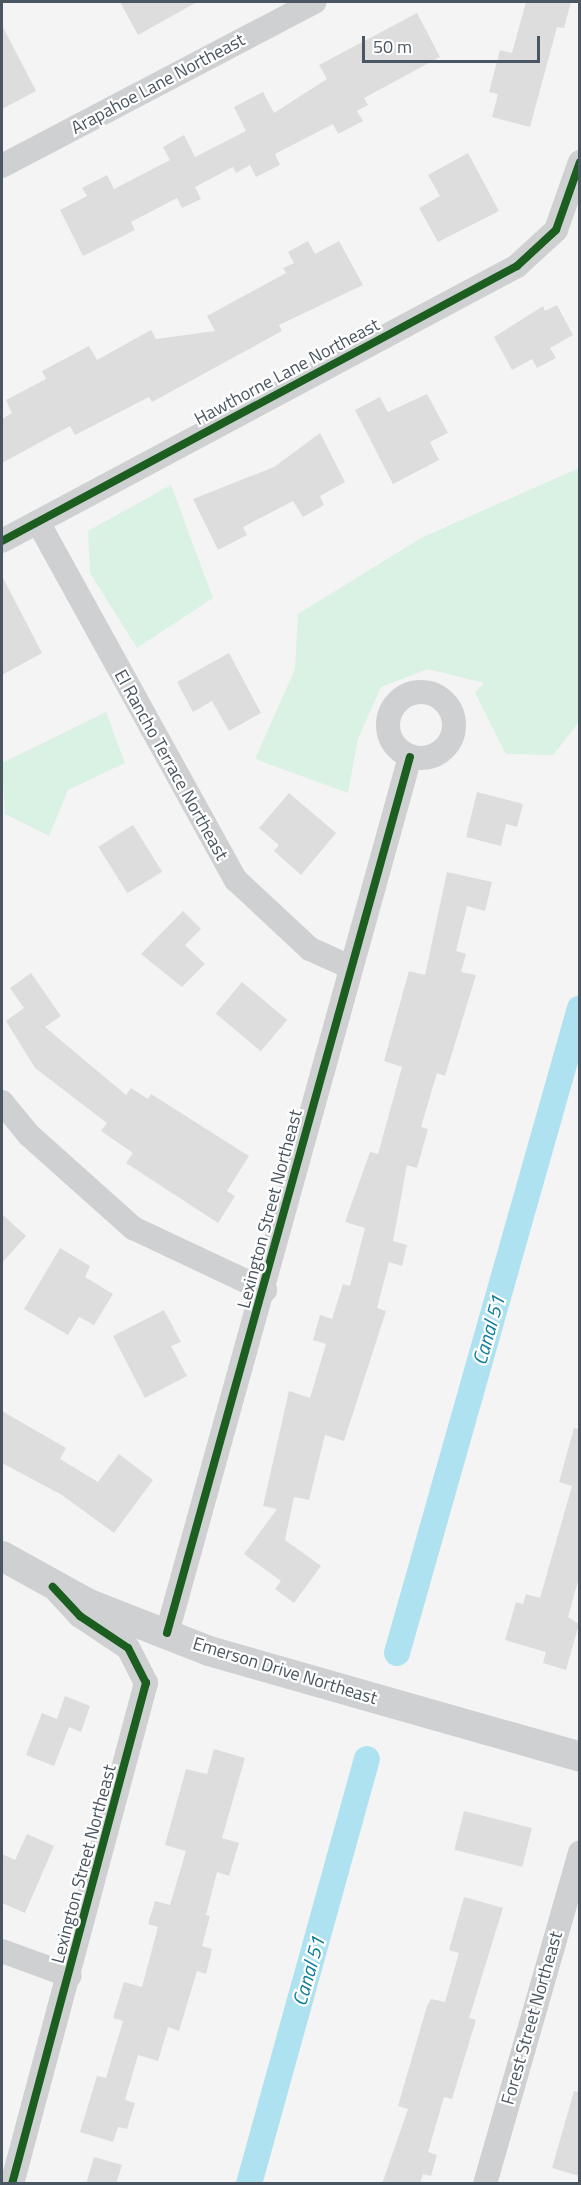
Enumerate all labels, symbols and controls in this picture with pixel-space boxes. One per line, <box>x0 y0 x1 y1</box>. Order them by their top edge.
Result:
scale bar <box>365 24 544 62</box>
street label: Arapahoe Lane Northeast <box>67 29 249 139</box>
text: 50 m <box>373 33 412 60</box>
street label: Hawthorne Lane Northeast <box>191 314 383 430</box>
street label: El Rancho Terrace Northeast <box>110 666 232 864</box>
street label: Lexington Street Northeast <box>233 1107 307 1311</box>
water label: Canal 51 <box>467 1293 509 1367</box>
street label: Emerson Drive Northeast <box>190 1633 380 1709</box>
street label: Lexington Street Northeast <box>47 1762 121 1966</box>
street label: Forest Street Northeast <box>497 1929 567 2107</box>
water label: Canal 51 <box>287 1934 329 2008</box>

